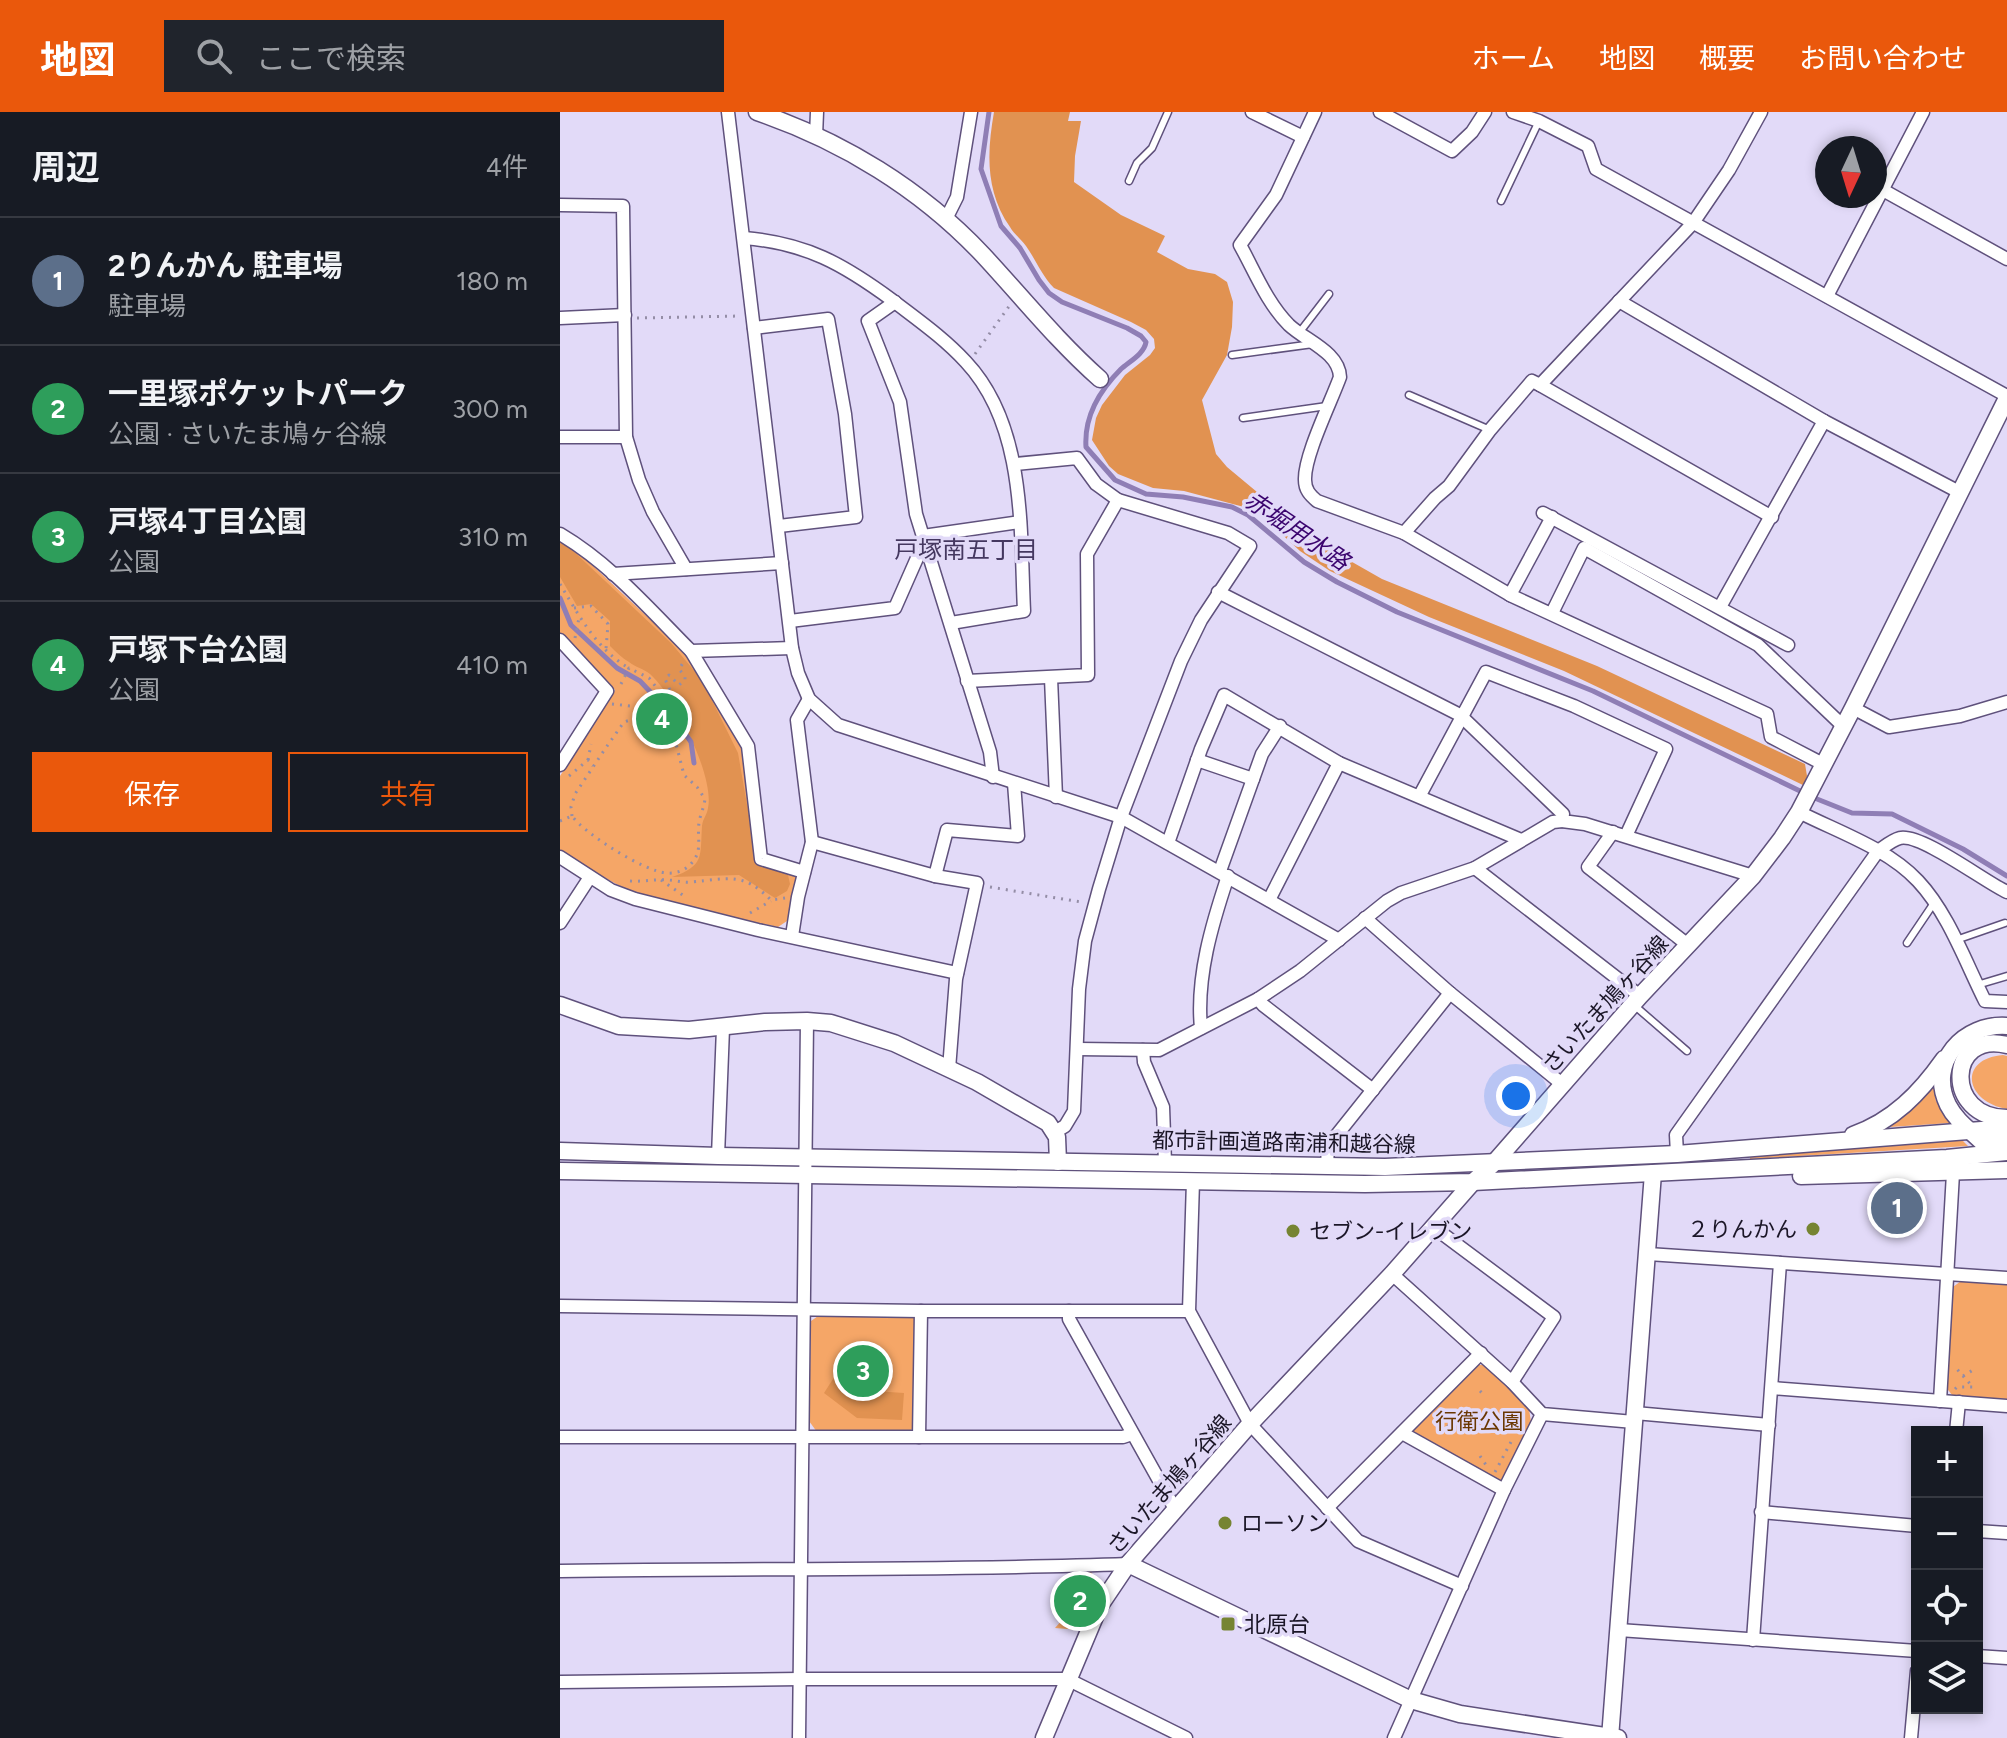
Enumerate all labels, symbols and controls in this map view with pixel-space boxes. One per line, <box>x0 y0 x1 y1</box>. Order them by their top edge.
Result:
search box <box>164 20 724 92</box>
icon: search <box>192 34 236 78</box>
text: 地図 <box>40 37 116 83</box>
text: ここで検索 <box>256 40 406 77</box>
text: ホーム <box>1472 41 1555 75</box>
text: 地図 <box>1599 41 1655 75</box>
text: 概要 <box>1699 41 1755 75</box>
text: お問い合わせ <box>1799 41 1967 75</box>
north arrow <box>1815 136 1887 208</box>
text: 周辺 <box>32 147 100 188</box>
text: 4件 <box>486 151 528 183</box>
text: 2りんかん 駐車場 <box>108 247 343 284</box>
text: 1 <box>53 265 63 297</box>
text: 180 m <box>456 265 528 297</box>
text: 駐車場 <box>108 290 186 322</box>
text: 一里塚ポケットパーク <box>108 375 408 412</box>
text: 2 <box>50 393 66 425</box>
text: 300 m <box>452 393 528 425</box>
text: 公園 · さいたま鳩ヶ谷線 <box>108 418 387 450</box>
water label: 赤堀用水路 <box>1239 485 1357 577</box>
text: 戸塚4丁目公園 <box>108 503 307 540</box>
text: 3 <box>51 521 65 553</box>
text: 310 m <box>458 521 528 553</box>
district label: 戸塚南五丁目 <box>894 535 1038 564</box>
text: 公園 <box>108 546 160 578</box>
text: 戸塚下台公園 <box>108 631 288 668</box>
text: 4 <box>50 649 66 681</box>
text: 410 m <box>456 649 528 681</box>
text: 公園 <box>108 674 160 706</box>
pin: 4 <box>636 689 688 749</box>
button: 保存 <box>32 752 272 832</box>
button: 共有 <box>288 752 528 832</box>
street label: さいたま鳩ヶ谷線 <box>1537 930 1674 1079</box>
your location <box>1496 1076 1536 1116</box>
street label: 都市計画道路南浦和越谷線 <box>1152 1127 1416 1158</box>
pin: 1 <box>1871 1178 1923 1238</box>
place label: ２りんかん <box>1687 1216 1797 1243</box>
place label: セブン-イレブン <box>1309 1218 1472 1245</box>
marker: ２りんかん <box>1804 1220 1822 1238</box>
marker: セブン-イレブン <box>1284 1222 1302 1240</box>
pin: 3 <box>837 1341 889 1401</box>
park label: 行衛公園 <box>1435 1408 1523 1435</box>
street label: さいたま鳩ヶ谷線 <box>1102 1409 1237 1559</box>
map controls <box>1911 1426 1983 1714</box>
button: + <box>1911 1426 1983 1498</box>
button: − <box>1911 1498 1983 1570</box>
place label: ローソン <box>1241 1510 1329 1537</box>
marker: ローソン <box>1216 1514 1234 1532</box>
button: locate <box>1911 1570 1983 1642</box>
pin: 2 <box>1054 1571 1106 1631</box>
place label: 北原台 <box>1244 1611 1310 1638</box>
marker: 北原台 <box>1219 1615 1237 1633</box>
button: layers <box>1911 1642 1983 1714</box>

